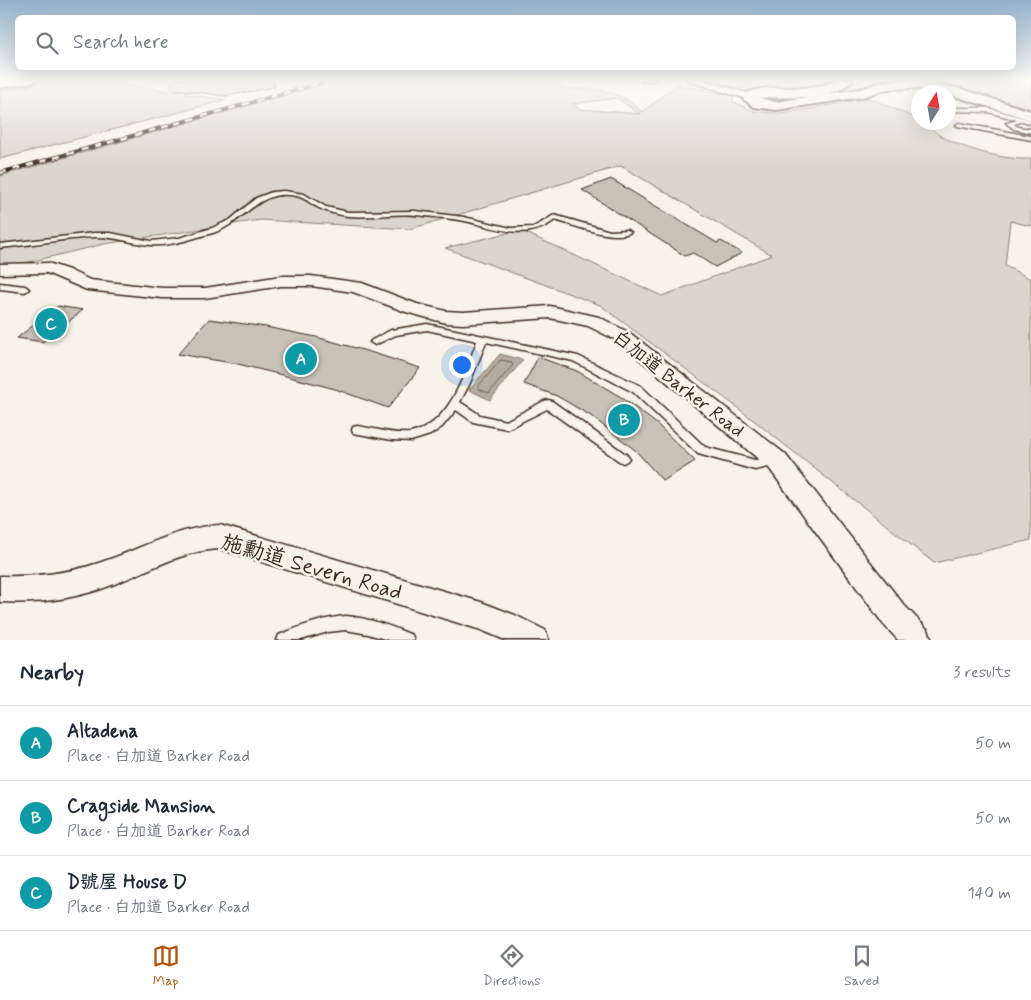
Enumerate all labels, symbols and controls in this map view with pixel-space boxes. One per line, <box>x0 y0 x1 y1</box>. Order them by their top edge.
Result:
search box <box>15 15 1016 70</box>
icon: search <box>33 29 61 57</box>
text: Search here <box>73 30 169 55</box>
north arrow <box>911 85 956 130</box>
pin: C <box>35 305 67 343</box>
street label: 白加道 Barker Road <box>609 324 749 442</box>
pin: A <box>285 340 317 378</box>
your location <box>449 352 475 378</box>
pin: B <box>608 401 640 439</box>
street label: 施勳道 Severn Road <box>218 529 405 607</box>
text: Nearby <box>20 659 84 687</box>
text: 3 results <box>953 662 1011 683</box>
text: Altadena <box>67 719 138 744</box>
text: A <box>31 733 41 754</box>
text: 50 m <box>975 733 1011 754</box>
text: Place · 白加道 Barker Road <box>67 746 250 767</box>
text: Cragside Mansion <box>67 794 215 819</box>
text: B <box>31 808 41 829</box>
text: 50 m <box>975 808 1011 829</box>
text: Place · 白加道 Barker Road <box>67 821 250 842</box>
text: D號屋 House D <box>67 870 187 895</box>
text: C <box>30 883 42 904</box>
text: 140 m <box>967 883 1011 904</box>
text: Place · 白加道 Barker Road <box>67 897 250 918</box>
tab: Map <box>152 942 180 990</box>
tab: Directions <box>483 942 541 990</box>
tab: Saved <box>844 942 879 990</box>

